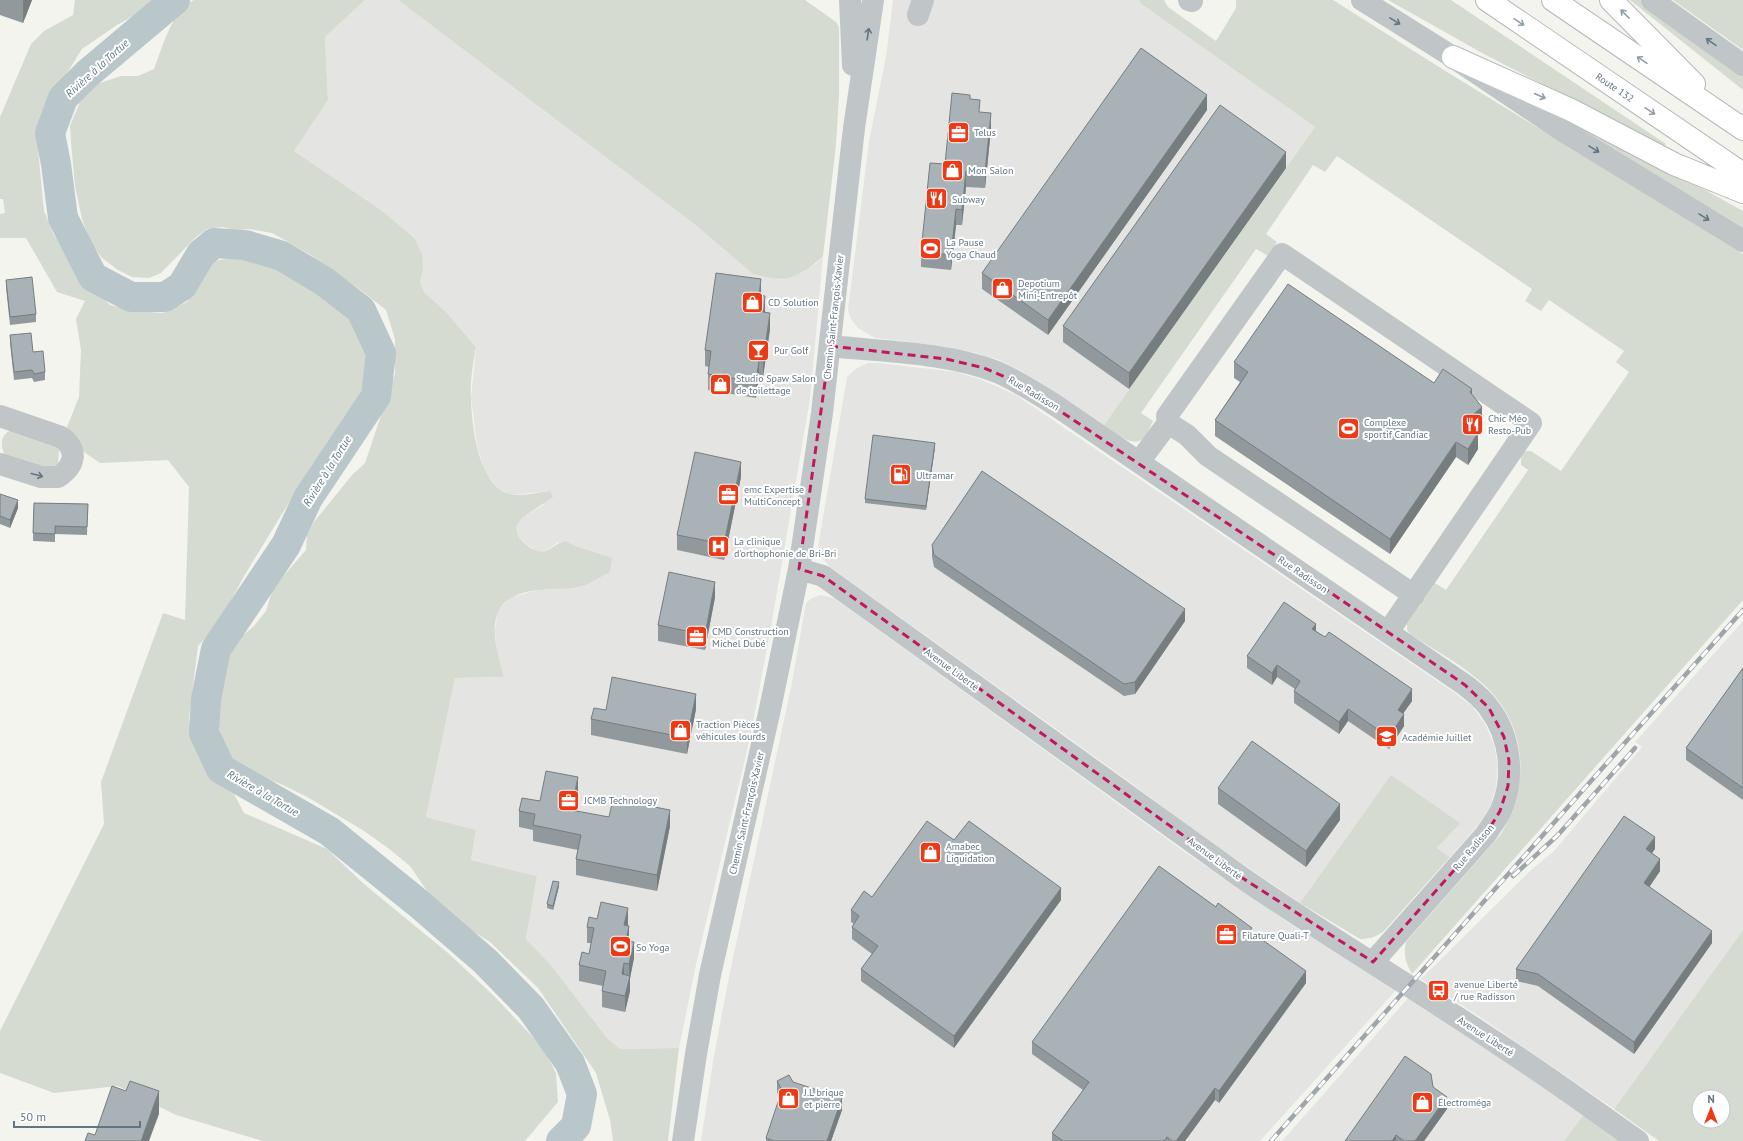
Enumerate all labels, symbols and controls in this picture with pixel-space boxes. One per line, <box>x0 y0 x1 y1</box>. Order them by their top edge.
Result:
one-way arrow <box>1620 9 1630 19</box>
one-way arrow <box>1390 16 1401 25</box>
one-way arrow <box>1514 18 1525 26</box>
one-way arrow <box>864 28 872 41</box>
water label: Rivière à la Tortue <box>62 36 132 100</box>
one-way arrow <box>1706 38 1717 46</box>
one-way arrow <box>1637 56 1648 64</box>
street label: Route 132 <box>1593 70 1636 105</box>
one-way arrow <box>1533 93 1545 100</box>
one-way arrow <box>1644 107 1655 115</box>
office icon: Telus <box>945 119 971 145</box>
place label: Telus <box>974 126 996 139</box>
one-way arrow <box>1588 145 1599 153</box>
shop icon: Mon Salon <box>939 157 965 183</box>
place label: Mon Salon <box>968 164 1013 177</box>
restaurant icon: Subway <box>923 186 949 212</box>
place label: Subway <box>952 193 985 206</box>
one-way arrow <box>1698 214 1710 222</box>
sports icon: La Pause Yoga Chaud <box>918 235 944 261</box>
place label: La Pause Yoga Chaud <box>946 236 996 261</box>
street label: Chemin Saint-François-Xavier <box>820 253 847 380</box>
shop icon: Depotium Mini-Entrepôt <box>990 276 1016 302</box>
place label: Depotium Mini-Entrepôt <box>1018 277 1078 302</box>
shop icon: CD Solution <box>739 289 765 315</box>
place label: CD Solution <box>768 296 819 309</box>
bar icon: Pur Golf <box>746 337 772 363</box>
place label: Pur Golf <box>774 344 809 357</box>
shop icon: Studio Spaw Salon de toilettage <box>708 371 734 397</box>
place label: Studio Spaw Salon de toilettage <box>736 372 816 397</box>
street label: Rue Radisson <box>1006 373 1062 414</box>
restaurant icon: Chic Méo Resto-Pub <box>1459 411 1485 437</box>
place label: Chic Méo Resto-Pub <box>1488 412 1531 437</box>
sports icon: Complexe sportif Candiac <box>1335 415 1361 441</box>
place label: Complexe sportif Candiac <box>1364 416 1429 441</box>
water label: Rivière à la Tortue <box>300 433 354 509</box>
fuel station icon: Ultramar <box>887 462 913 488</box>
place label: Ultramar <box>916 469 954 482</box>
one-way arrow <box>30 472 43 480</box>
office icon: emc Expertise MultiConcept <box>715 482 741 508</box>
place label: emc Expertise MultiConcept <box>744 483 804 508</box>
hospital icon: La clinique d'orthophonie de Bri-Bri <box>706 534 732 560</box>
place label: La clinique d'orthophonie de Bri-Bri <box>734 535 837 560</box>
street label: Rue Radisson <box>1275 553 1330 596</box>
office icon: CMD Construction Michel Dubé <box>684 624 710 650</box>
place label: CMD Construction Michel Dubé <box>712 625 789 650</box>
street label: Avenue Liberté <box>922 645 982 694</box>
shop icon: Traction Pièces véhicules lourds <box>668 717 694 743</box>
place label: Traction Pièces véhicules lourds <box>696 718 765 743</box>
school or university icon: Académie Juillet <box>1373 724 1399 750</box>
place label: Académie Juillet <box>1402 731 1472 744</box>
street label: Chemin Saint-François-Xavier <box>726 750 767 876</box>
water label: Rivière à la Tortue <box>225 767 301 819</box>
office icon: JCMB Technology <box>556 787 582 813</box>
place label: JCMB Technology <box>583 794 657 807</box>
street label: Rue Radisson <box>1450 821 1497 873</box>
street label: Avenue Liberté <box>1185 834 1245 883</box>
shop icon: Amabec Liquidation <box>918 839 944 865</box>
place label: Amabec Liquidation <box>946 840 995 865</box>
office icon: Filature Quali-T <box>1213 922 1239 948</box>
place label: Filature Quali-T <box>1242 929 1309 942</box>
sports icon: So Yoga <box>608 934 634 960</box>
place label: So Yoga <box>636 941 670 954</box>
bus stop icon: avenue Liberté / rue Radisson <box>1425 977 1451 1003</box>
place label: avenue Liberté / rue Radisson <box>1453 978 1518 1003</box>
street label: Avenue Liberté <box>1455 1013 1516 1059</box>
shop icon: J.L brique et pierre <box>775 1085 801 1111</box>
place label: J.L brique et pierre <box>803 1086 844 1111</box>
shop icon: Électroméga <box>1410 1089 1436 1115</box>
north arrow <box>1691 1089 1731 1129</box>
text: N <box>1707 1092 1715 1106</box>
place label: Électroméga <box>1438 1096 1491 1109</box>
scale bar <box>14 1103 140 1129</box>
text: 50 m <box>20 1109 46 1124</box>

